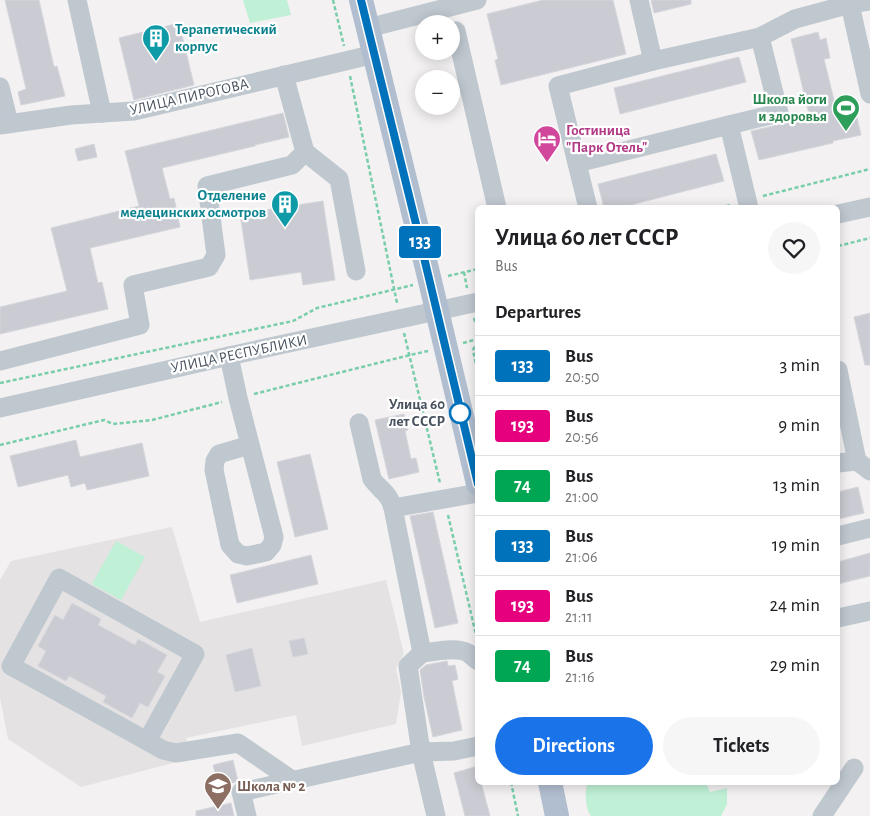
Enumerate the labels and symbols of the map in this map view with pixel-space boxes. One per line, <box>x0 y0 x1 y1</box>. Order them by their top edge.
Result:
place label: Терапетический корпус <box>175 22 277 54</box>
building icon: Терапетический корпус <box>141 23 171 62</box>
street label: УЛИЦА ПИРОГОВА <box>128 76 250 118</box>
place label: Школа йоги и здоровья <box>752 92 827 124</box>
sports icon: Школа йоги и здоровья <box>831 93 861 132</box>
place label: Гостиница "Парк Отель" <box>566 123 647 155</box>
hotel icon: Гостиница "Парк Отель" <box>532 124 562 163</box>
place label: Отделение медецинских осмотров <box>120 188 266 220</box>
building icon: Отделение медецинских осмотров <box>270 189 300 228</box>
line badge: 133 <box>391 226 449 258</box>
street label: УЛИЦА РЕСПУБЛИКИ <box>169 332 309 376</box>
place label: Улица 60 лет СССР <box>389 397 445 429</box>
marker: Улица 60 лет СССР <box>449 402 471 424</box>
school or university icon: Школа № 2 <box>203 771 233 810</box>
place label: Школа № 2 <box>237 779 305 794</box>

